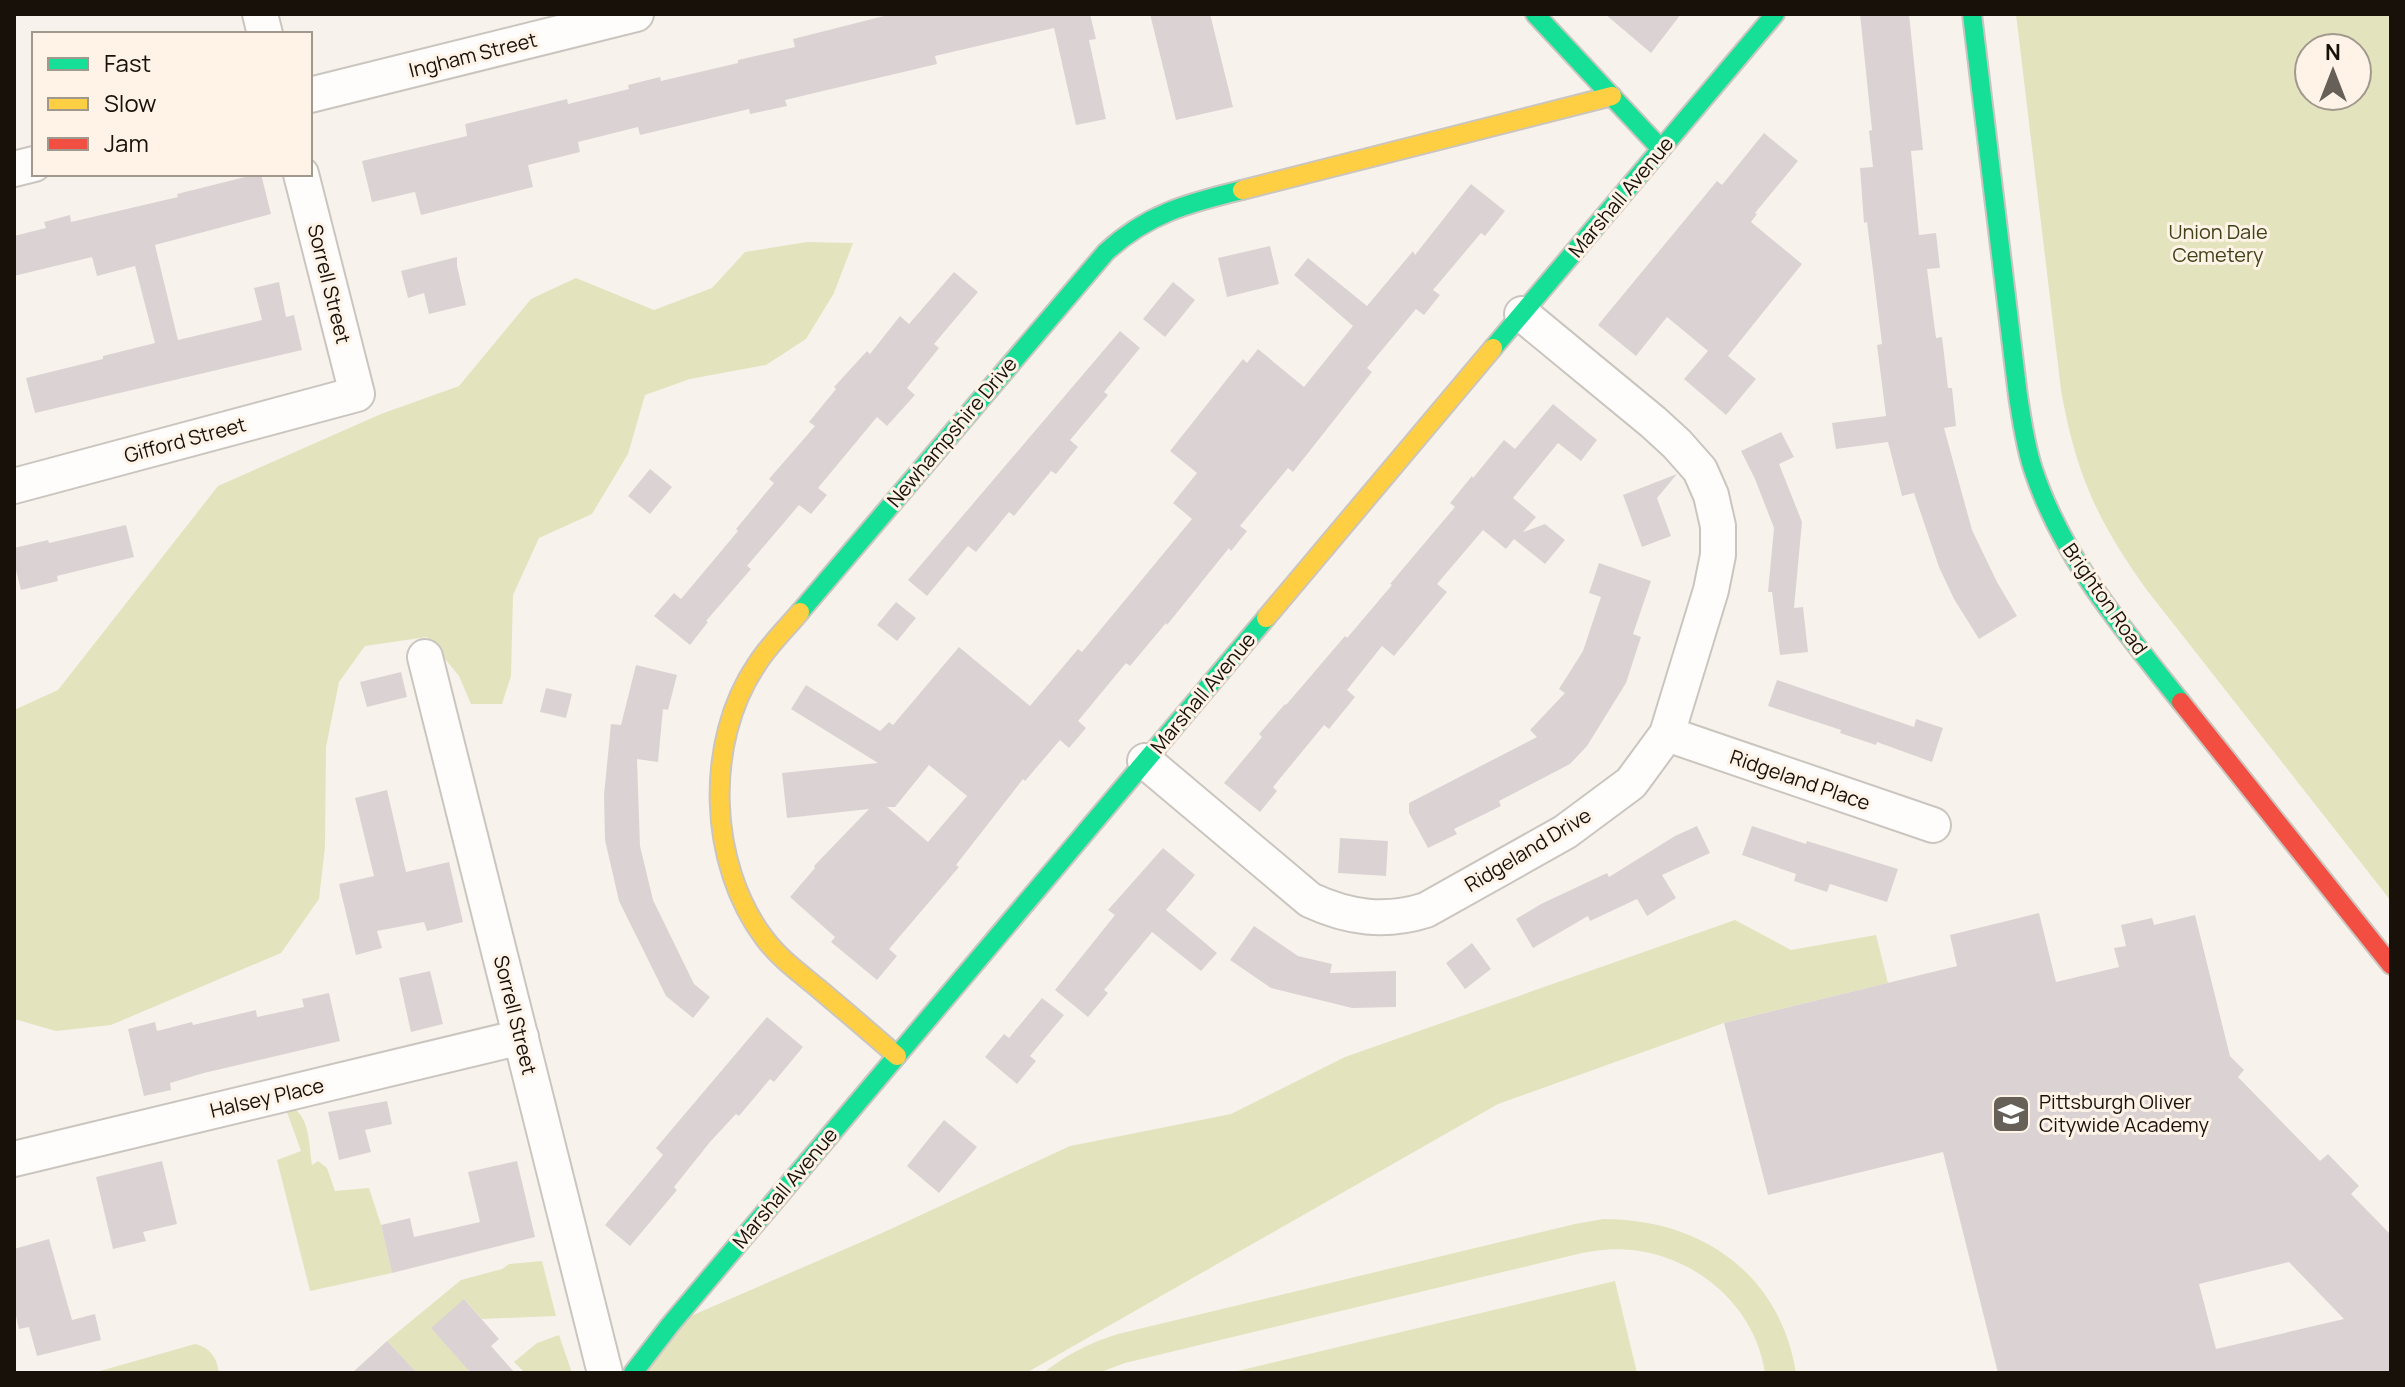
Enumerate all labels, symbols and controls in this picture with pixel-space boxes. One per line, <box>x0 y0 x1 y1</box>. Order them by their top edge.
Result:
street label: Ingham Street <box>406 26 540 83</box>
legend <box>32 32 312 176</box>
north arrow <box>2293 32 2373 112</box>
text: N <box>2325 37 2341 67</box>
text: Fast <box>104 46 151 79</box>
text: Slow <box>104 86 157 119</box>
text: Jam <box>104 126 149 159</box>
street label: Marshall Avenue <box>1562 131 1679 263</box>
park label: Union Dale Cemetery <box>2168 218 2268 268</box>
street label: Sorrell Street <box>302 221 357 346</box>
street label: Newhampshire Drive <box>881 351 1023 513</box>
street label: Gifford Street <box>121 410 249 469</box>
street label: Brighton Road <box>2057 537 2154 660</box>
street label: Marshall Avenue <box>1144 627 1261 759</box>
street label: Ridgeland Place <box>1727 743 1874 816</box>
street label: Ridgeland Drive <box>1460 801 1596 898</box>
street label: Sorrell Street <box>488 952 543 1077</box>
street label: Halsey Place <box>207 1071 327 1124</box>
place label: Pittsburgh Oliver Citywide Academy <box>2039 1088 2209 1138</box>
school or university icon: Pittsburgh Oliver Citywide Academy <box>1990 1093 2032 1135</box>
street label: Marshall Avenue <box>726 1122 843 1254</box>

